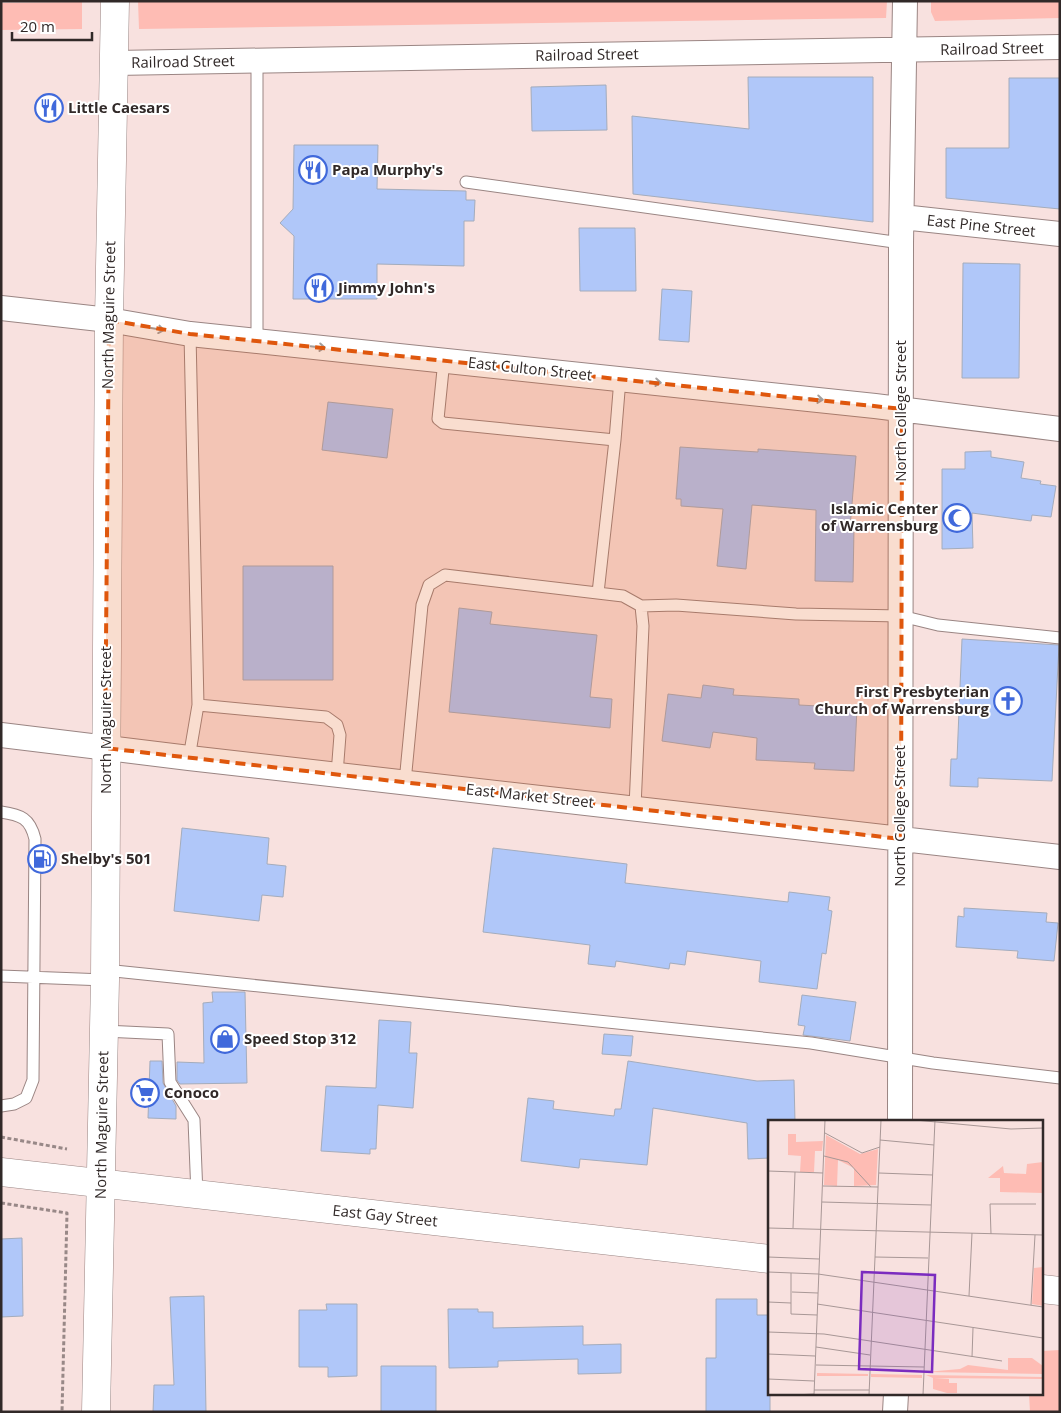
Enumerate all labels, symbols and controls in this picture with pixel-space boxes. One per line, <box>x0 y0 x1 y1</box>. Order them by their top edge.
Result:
scale bar <box>12 10 92 42</box>
text: 20 m <box>20 16 55 36</box>
street label: Railroad Street <box>940 37 1044 59</box>
street label: Railroad Street <box>535 43 639 65</box>
street label: Railroad Street <box>131 50 235 72</box>
restaurant icon: Little Caesars <box>34 93 64 123</box>
place label: Little Caesars <box>68 97 170 117</box>
restaurant icon: Papa Murphy's <box>298 155 328 185</box>
place label: Papa Murphy's <box>332 159 443 179</box>
street label: East Pine Street <box>926 209 1036 241</box>
street label: North Maguire Street <box>97 241 119 389</box>
restaurant icon: Jimmy John's <box>304 273 334 303</box>
place label: Jimmy John's <box>336 277 435 297</box>
one-way arrow <box>149 324 165 334</box>
street label: North College Street <box>890 340 910 482</box>
one-way arrow <box>310 342 326 352</box>
street label: East Culton Street <box>467 352 593 384</box>
one-way arrow <box>646 377 662 387</box>
one-way arrow <box>807 394 823 404</box>
place label: Islamic Center of Warrensburg <box>821 498 939 535</box>
mosque icon: Islamic Center of Warrensburg <box>942 503 972 533</box>
street label: North Maguire Street <box>95 646 115 794</box>
place label: First Presbyterian Church of Warrensburg <box>814 681 990 718</box>
church icon: First Presbyterian Church of Warrensburg <box>993 686 1023 716</box>
street label: North College Street <box>889 745 909 887</box>
street label: East Market Street <box>465 778 595 812</box>
fuel station icon: Shelby's 501 <box>27 844 57 874</box>
place label: Shelby's 501 <box>61 848 152 868</box>
shop icon: Speed Stop 312 <box>210 1024 240 1054</box>
place label: Speed Stop 312 <box>244 1028 356 1048</box>
street label: North Maguire Street <box>90 1051 112 1199</box>
supermarket icon: Conoco <box>130 1078 160 1108</box>
place label: Conoco <box>164 1082 219 1102</box>
inset map <box>768 1120 1044 1396</box>
street label: East Gay Street <box>332 1200 439 1230</box>

